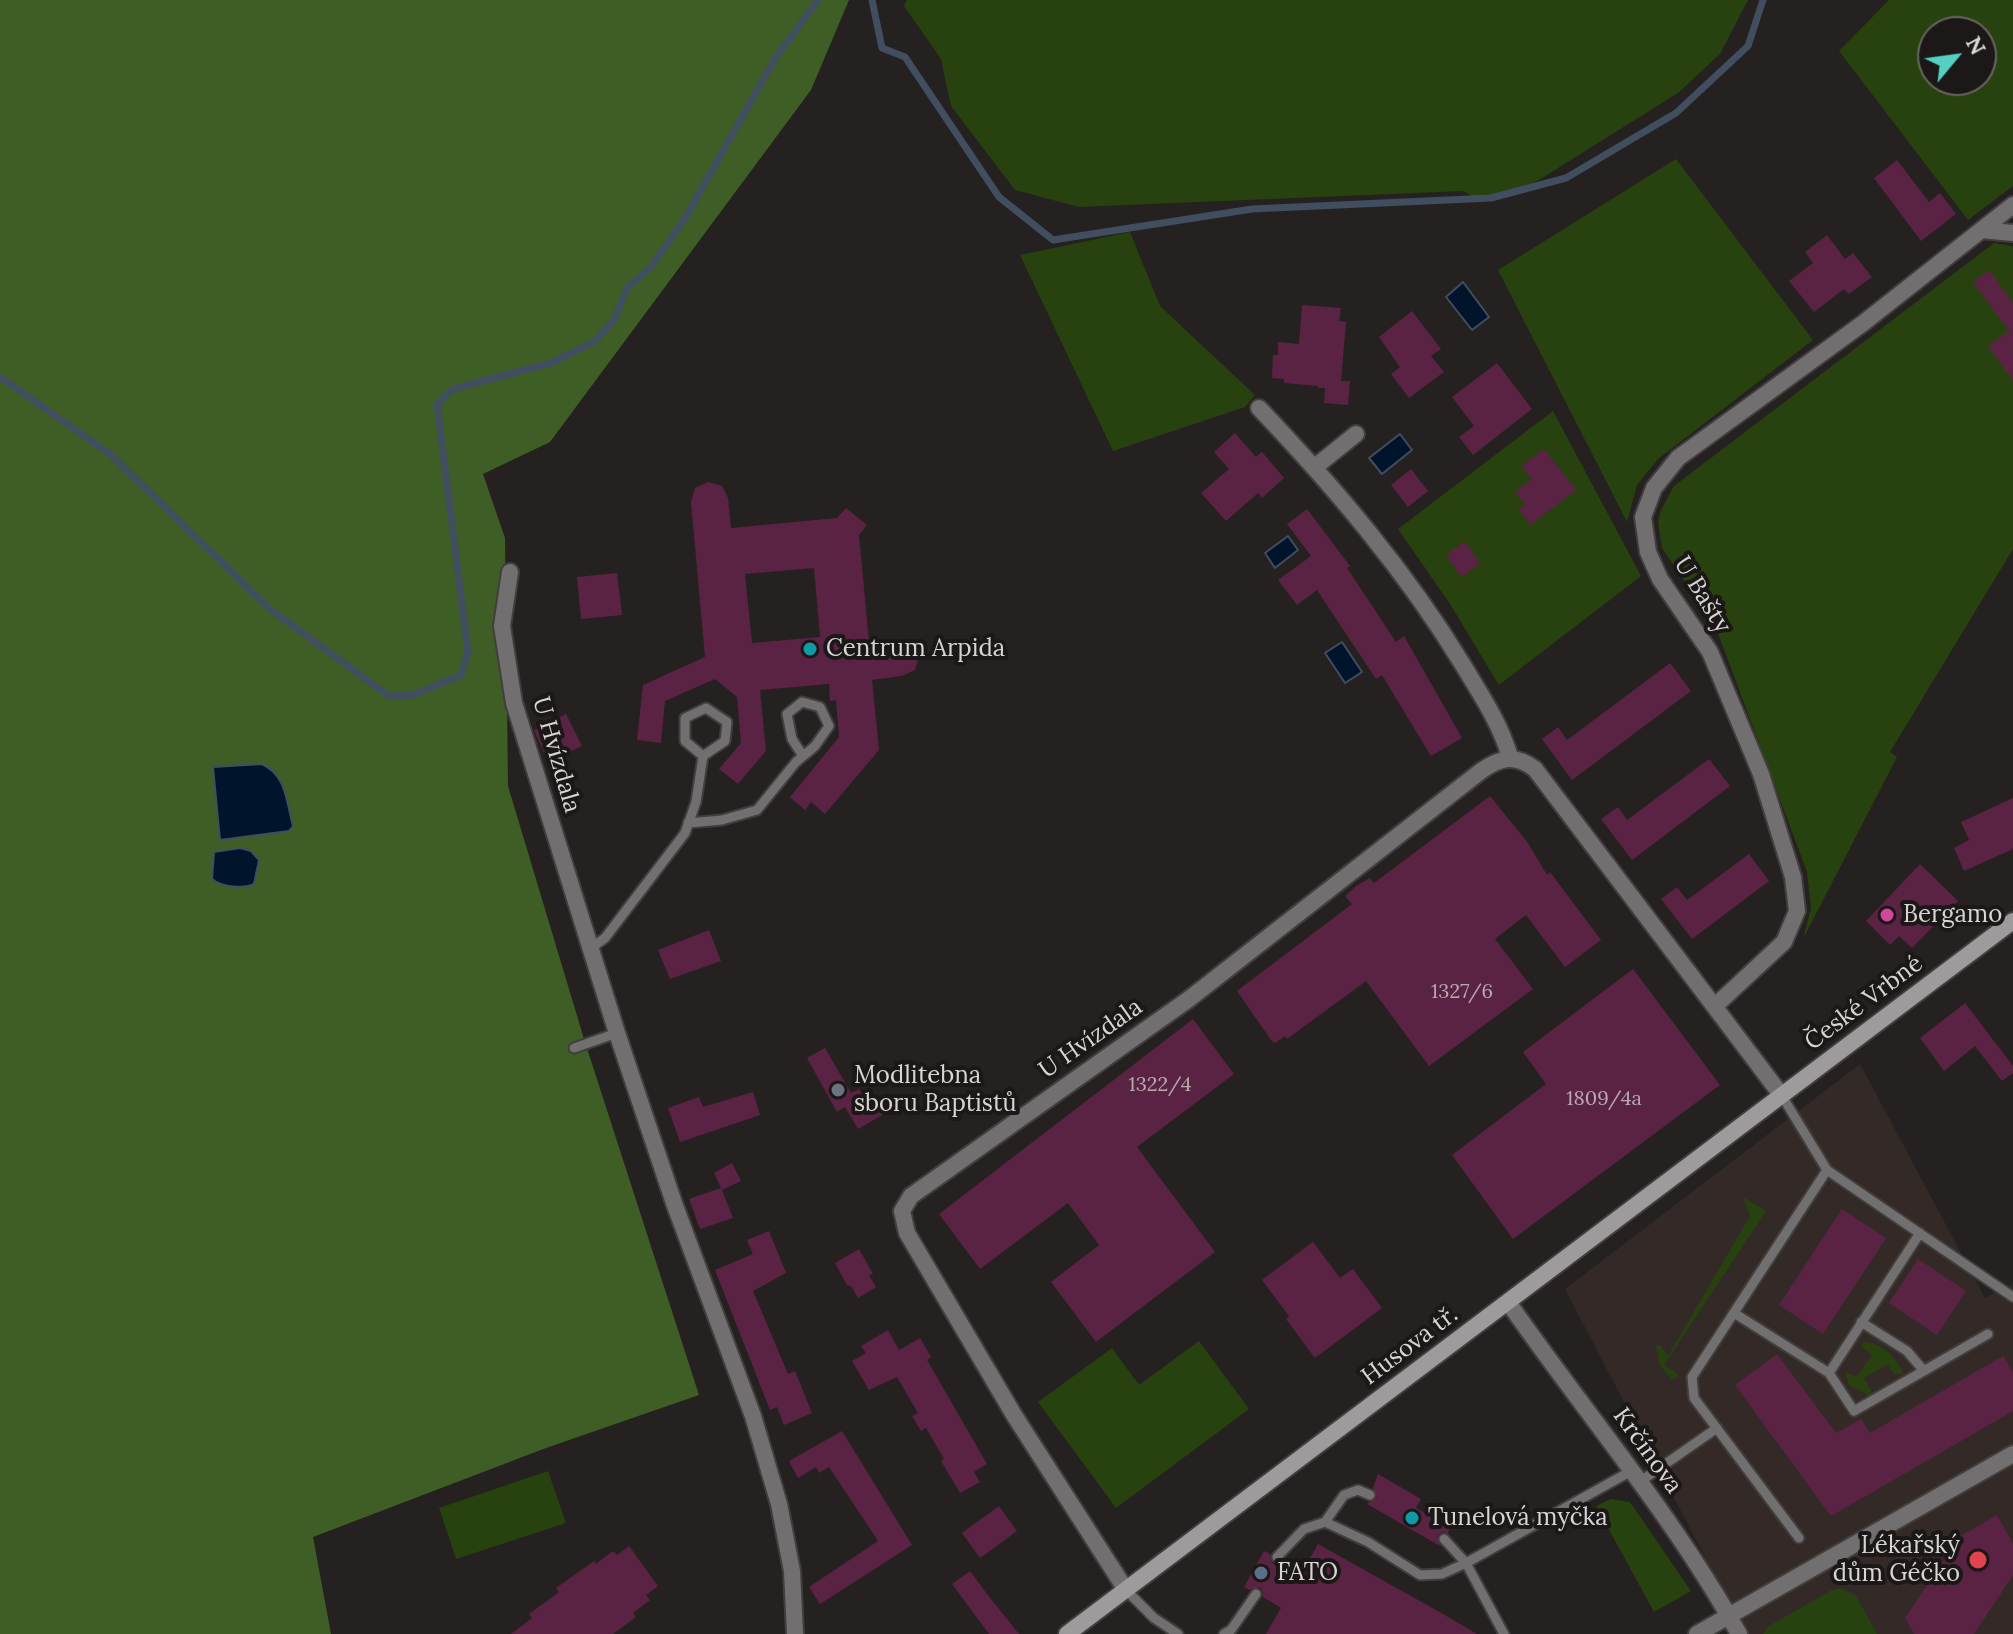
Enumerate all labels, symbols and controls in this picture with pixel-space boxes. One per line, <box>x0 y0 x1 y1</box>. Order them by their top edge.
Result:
north arrow <box>1917 16 1997 96</box>
text: N <box>1960 31 1993 60</box>
street label: U Bašty <box>1667 551 1737 639</box>
place label: Centrum Arpida <box>826 635 1005 663</box>
marker: Centrum Arpida <box>801 640 819 658</box>
street label: U Hvízdala <box>526 694 586 816</box>
place label: Bergamo <box>1903 901 2002 929</box>
marker: Bergamo <box>1878 906 1896 924</box>
street label: České Vrbné <box>1799 949 1929 1057</box>
house number: 1327/6 <box>1431 980 1493 1004</box>
street label: U Hvízdala <box>1034 993 1148 1085</box>
place label: Modlitebna sboru Baptistů <box>854 1062 1017 1118</box>
house number: 1322/4 <box>1128 1073 1192 1097</box>
marker: Modlitebna sboru Baptistů <box>829 1081 847 1099</box>
house number: 1809/4a <box>1566 1087 1642 1111</box>
street label: Husova tř. <box>1356 1301 1464 1391</box>
street label: Krčínova <box>1606 1403 1688 1499</box>
place label: Tunelová myčka <box>1428 1504 1608 1532</box>
marker: Tunelová myčka <box>1403 1509 1421 1527</box>
place label: Lékařský dům Géčko <box>1833 1532 1960 1588</box>
marker: Lékařský dům Géčko <box>1967 1549 1989 1571</box>
place label: FATO <box>1277 1559 1338 1587</box>
marker: FATO <box>1252 1564 1270 1582</box>

